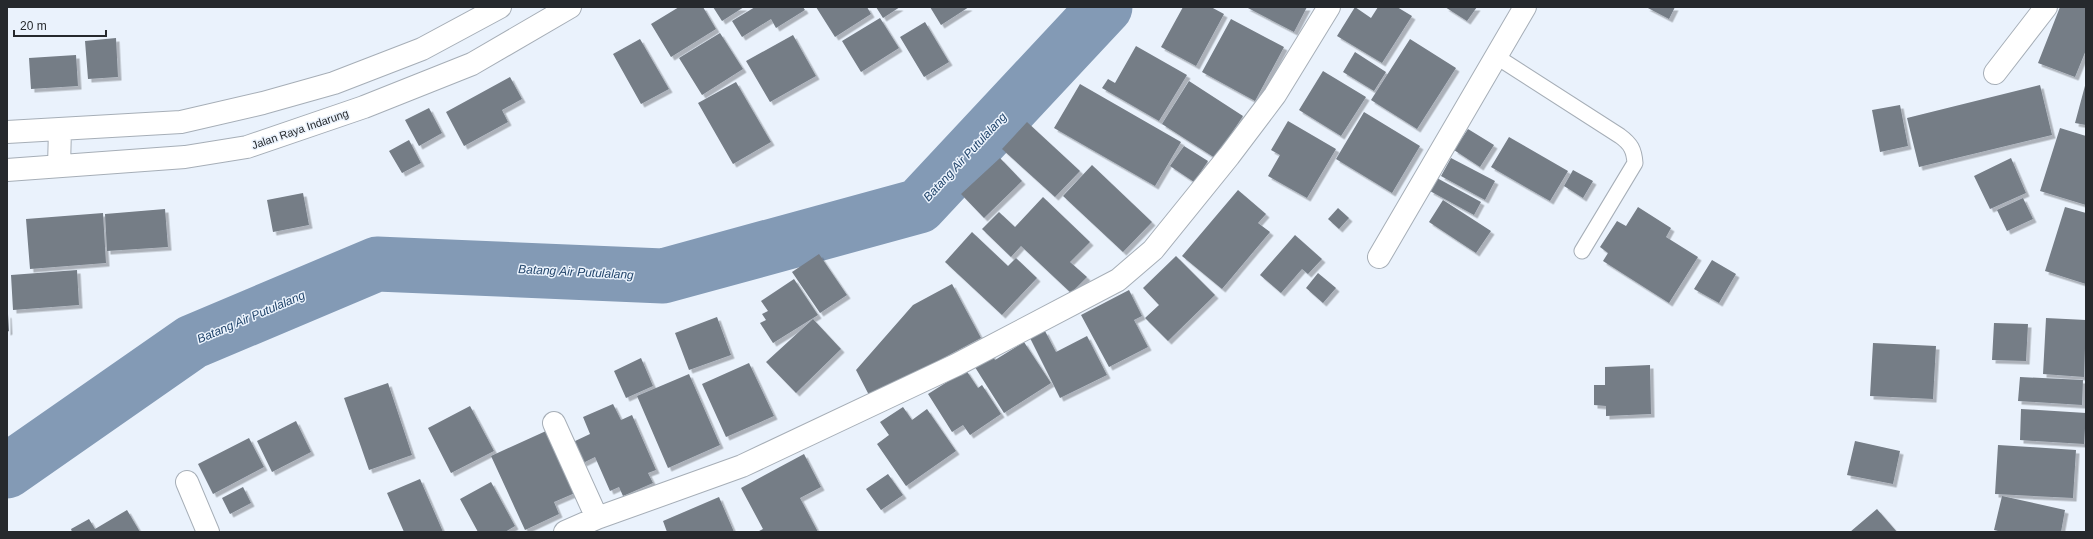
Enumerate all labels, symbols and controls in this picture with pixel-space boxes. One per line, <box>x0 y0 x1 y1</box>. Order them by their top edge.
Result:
scale bar <box>14 12 106 38</box>
text: 20 m <box>20 19 47 33</box>
street label: Jalan Raya Indarung <box>250 107 350 151</box>
water label: Batang Air Putulalang <box>920 110 1010 204</box>
water label: Batang Air Putulalang <box>518 262 634 282</box>
water label: Batang Air Putulalang <box>195 288 307 346</box>

